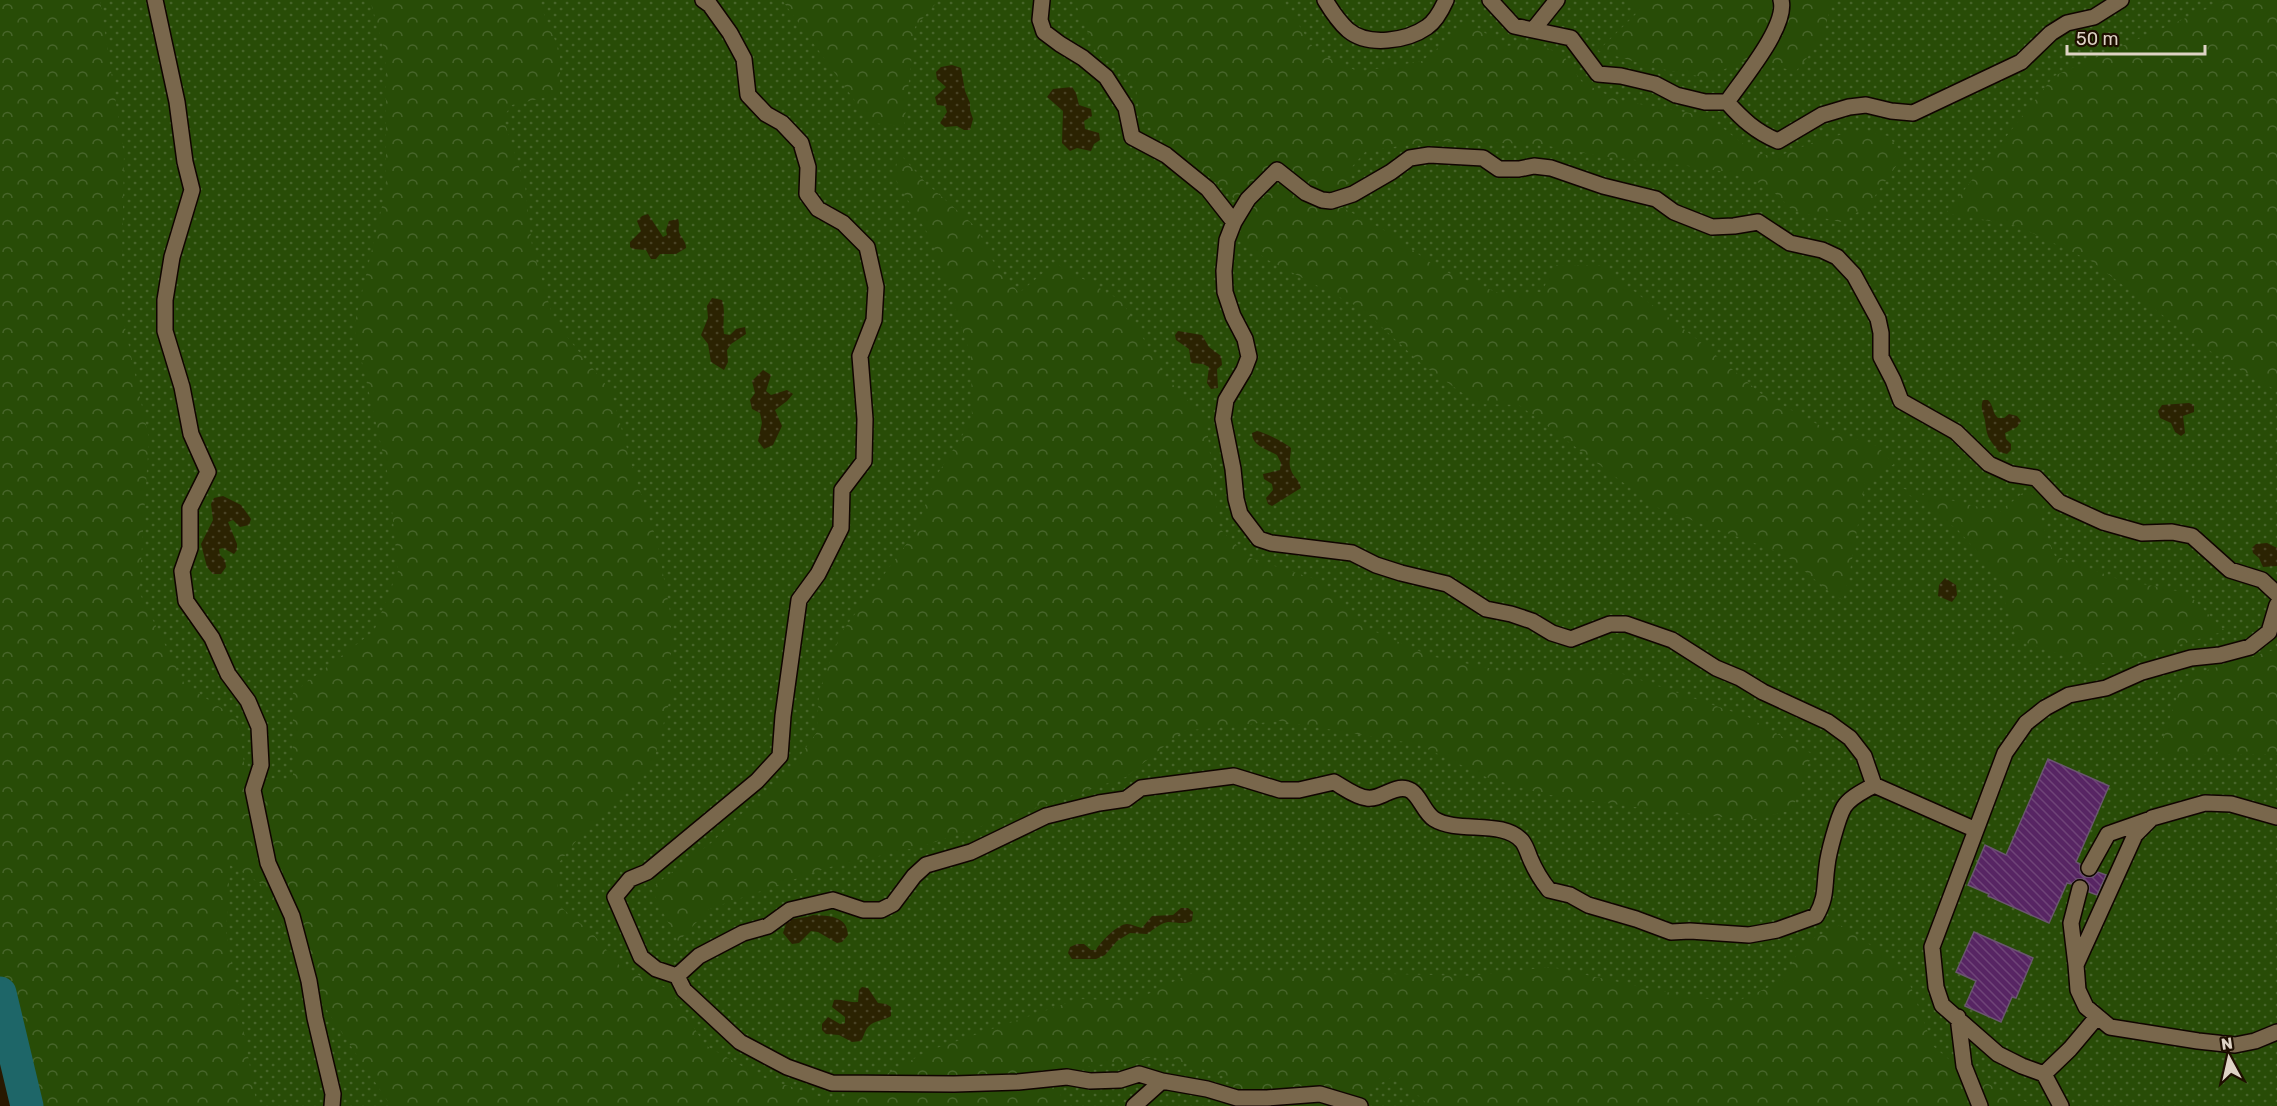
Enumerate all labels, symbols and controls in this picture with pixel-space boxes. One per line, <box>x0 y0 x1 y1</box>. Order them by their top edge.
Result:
scale bar <box>2067 18 2205 56</box>
text: 50 m <box>2076 28 2119 50</box>
north arrow <box>2199 1028 2259 1088</box>
text: N <box>2220 1033 2234 1054</box>

